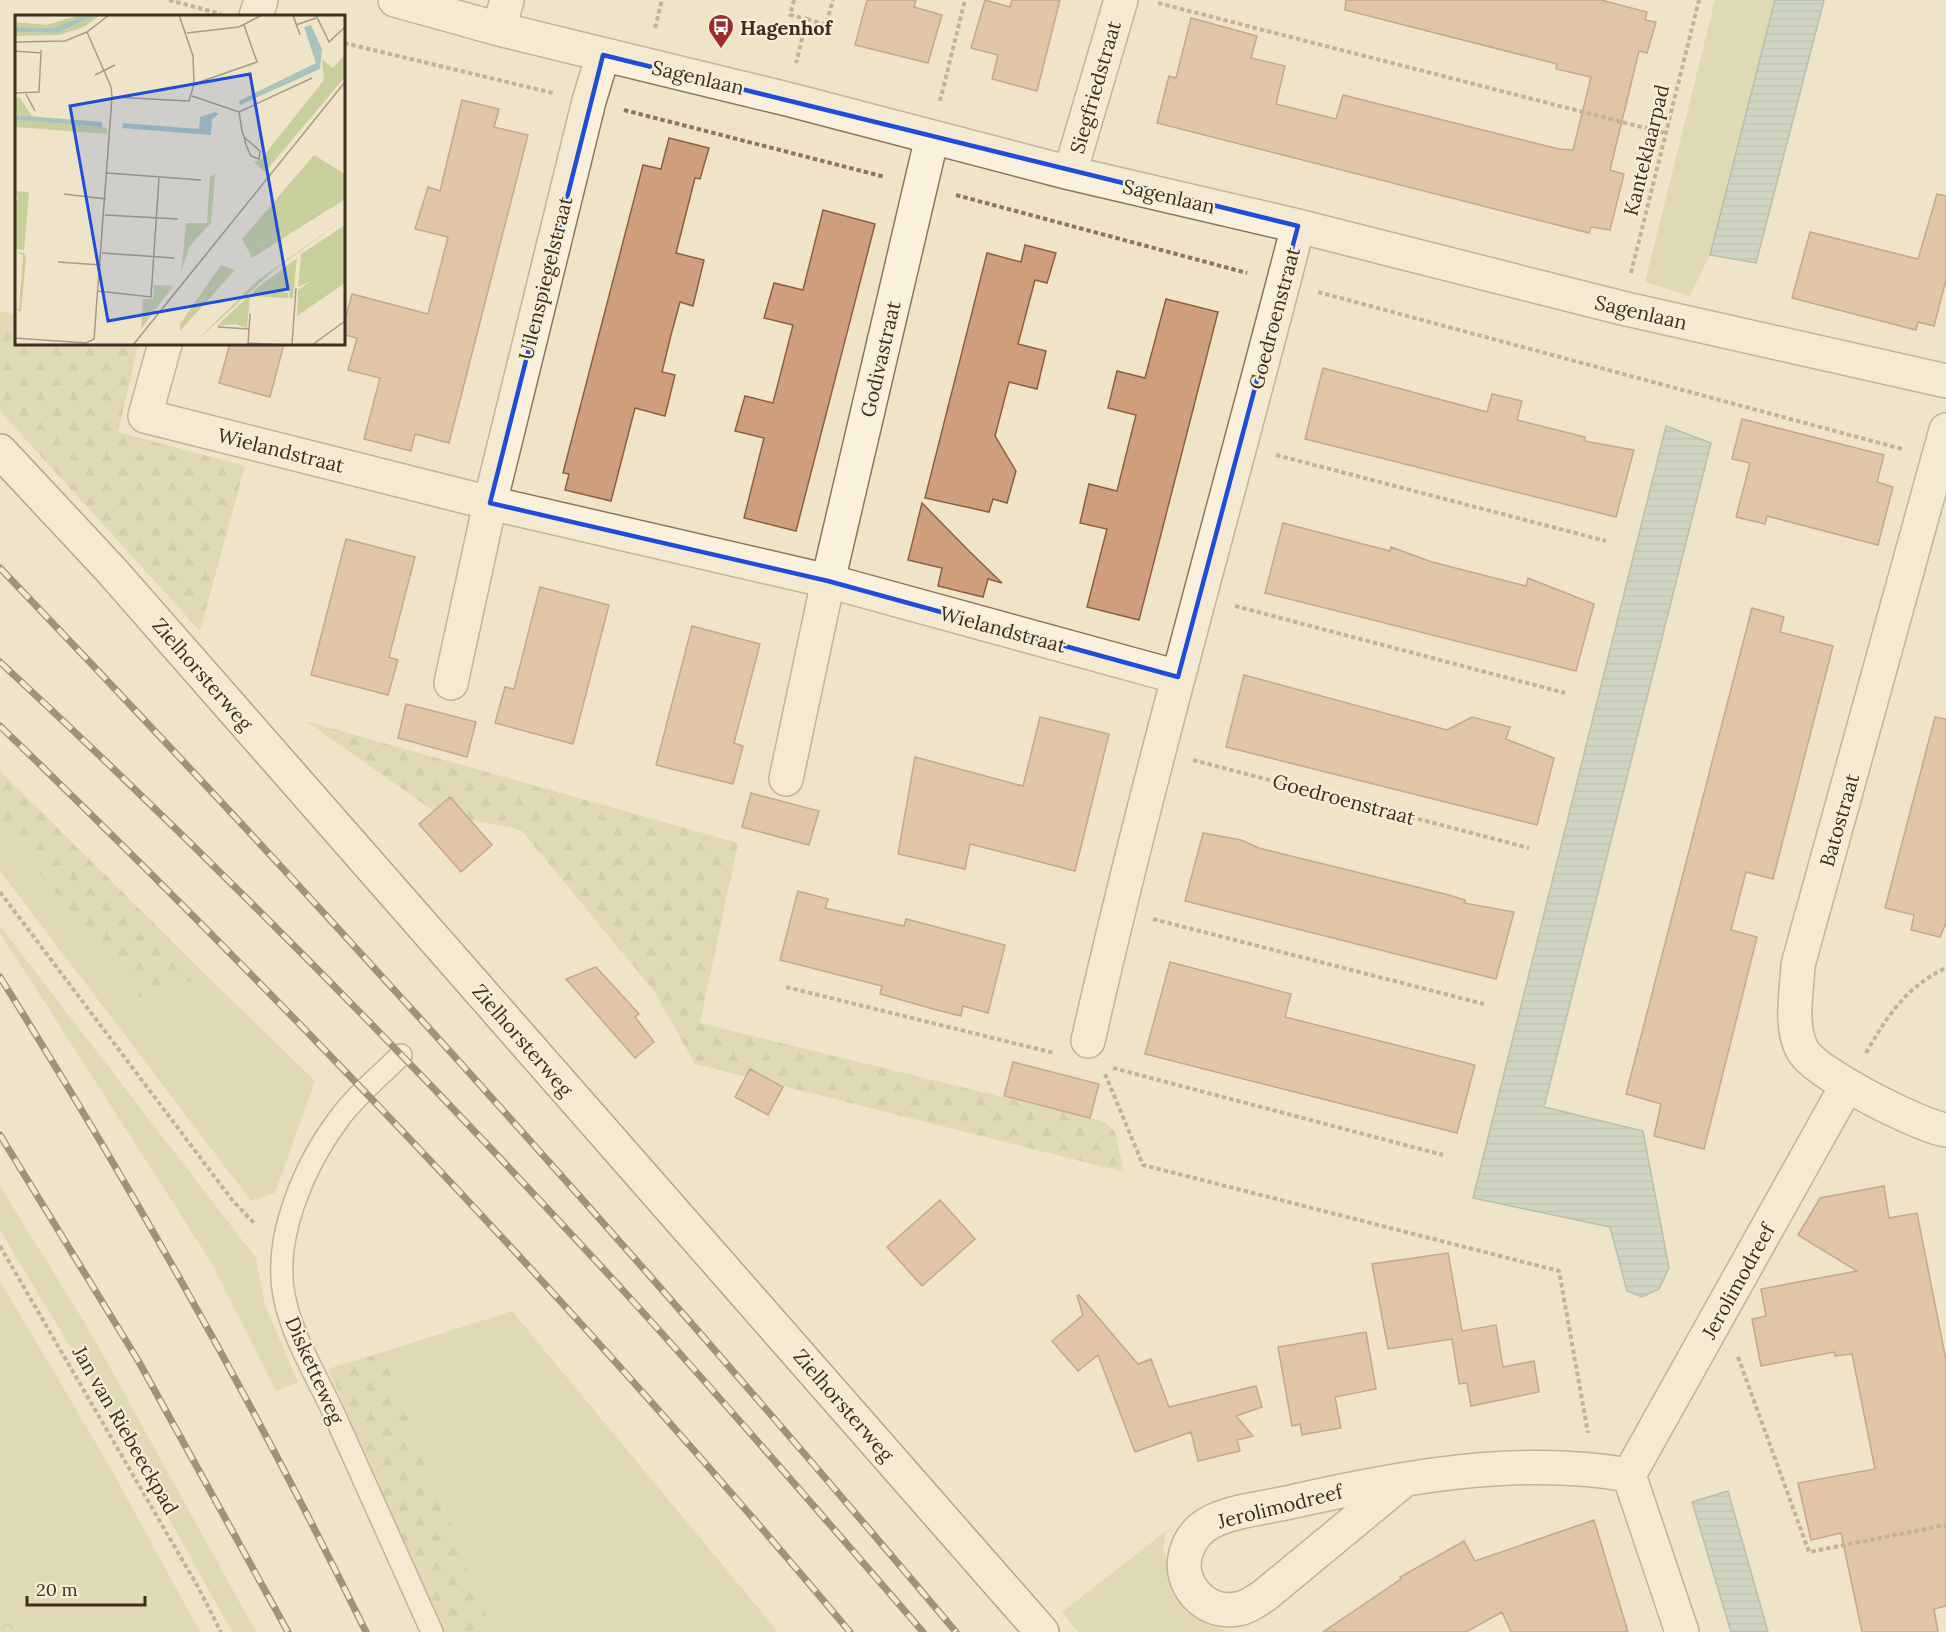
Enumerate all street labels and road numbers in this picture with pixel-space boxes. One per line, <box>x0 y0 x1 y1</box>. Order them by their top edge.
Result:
street label: Siegfriedstraat <box>1064 17 1126 156</box>
street label: Sagenlaan <box>649 54 747 100</box>
street label: Kanteklaarpad <box>1618 82 1674 218</box>
street label: Sagenlaan <box>1120 173 1218 219</box>
street label: Uilenspiegelstraat <box>513 193 577 362</box>
street label: Goedroenstraat <box>1243 244 1305 392</box>
street label: Sagenlaan <box>1592 289 1690 335</box>
street label: Godivastraat <box>854 298 906 420</box>
street label: Wielandstraat <box>215 422 347 478</box>
street label: Wielandstraat <box>937 600 1069 658</box>
street label: Zielhorsterweg <box>147 613 259 736</box>
street label: Goedroenstraat <box>1270 768 1418 830</box>
street label: Batostraat <box>1814 770 1864 870</box>
street label: Zielhorsterweg <box>467 979 579 1102</box>
street label: Jerolimodreef <box>1696 1218 1780 1344</box>
street label: Disketteweg <box>280 1312 350 1429</box>
street label: Jan van Riebeeckpad <box>67 1341 184 1519</box>
street label: Zielhorsterweg <box>788 1344 900 1467</box>
street label: Jerolimodreef <box>1214 1478 1346 1534</box>

